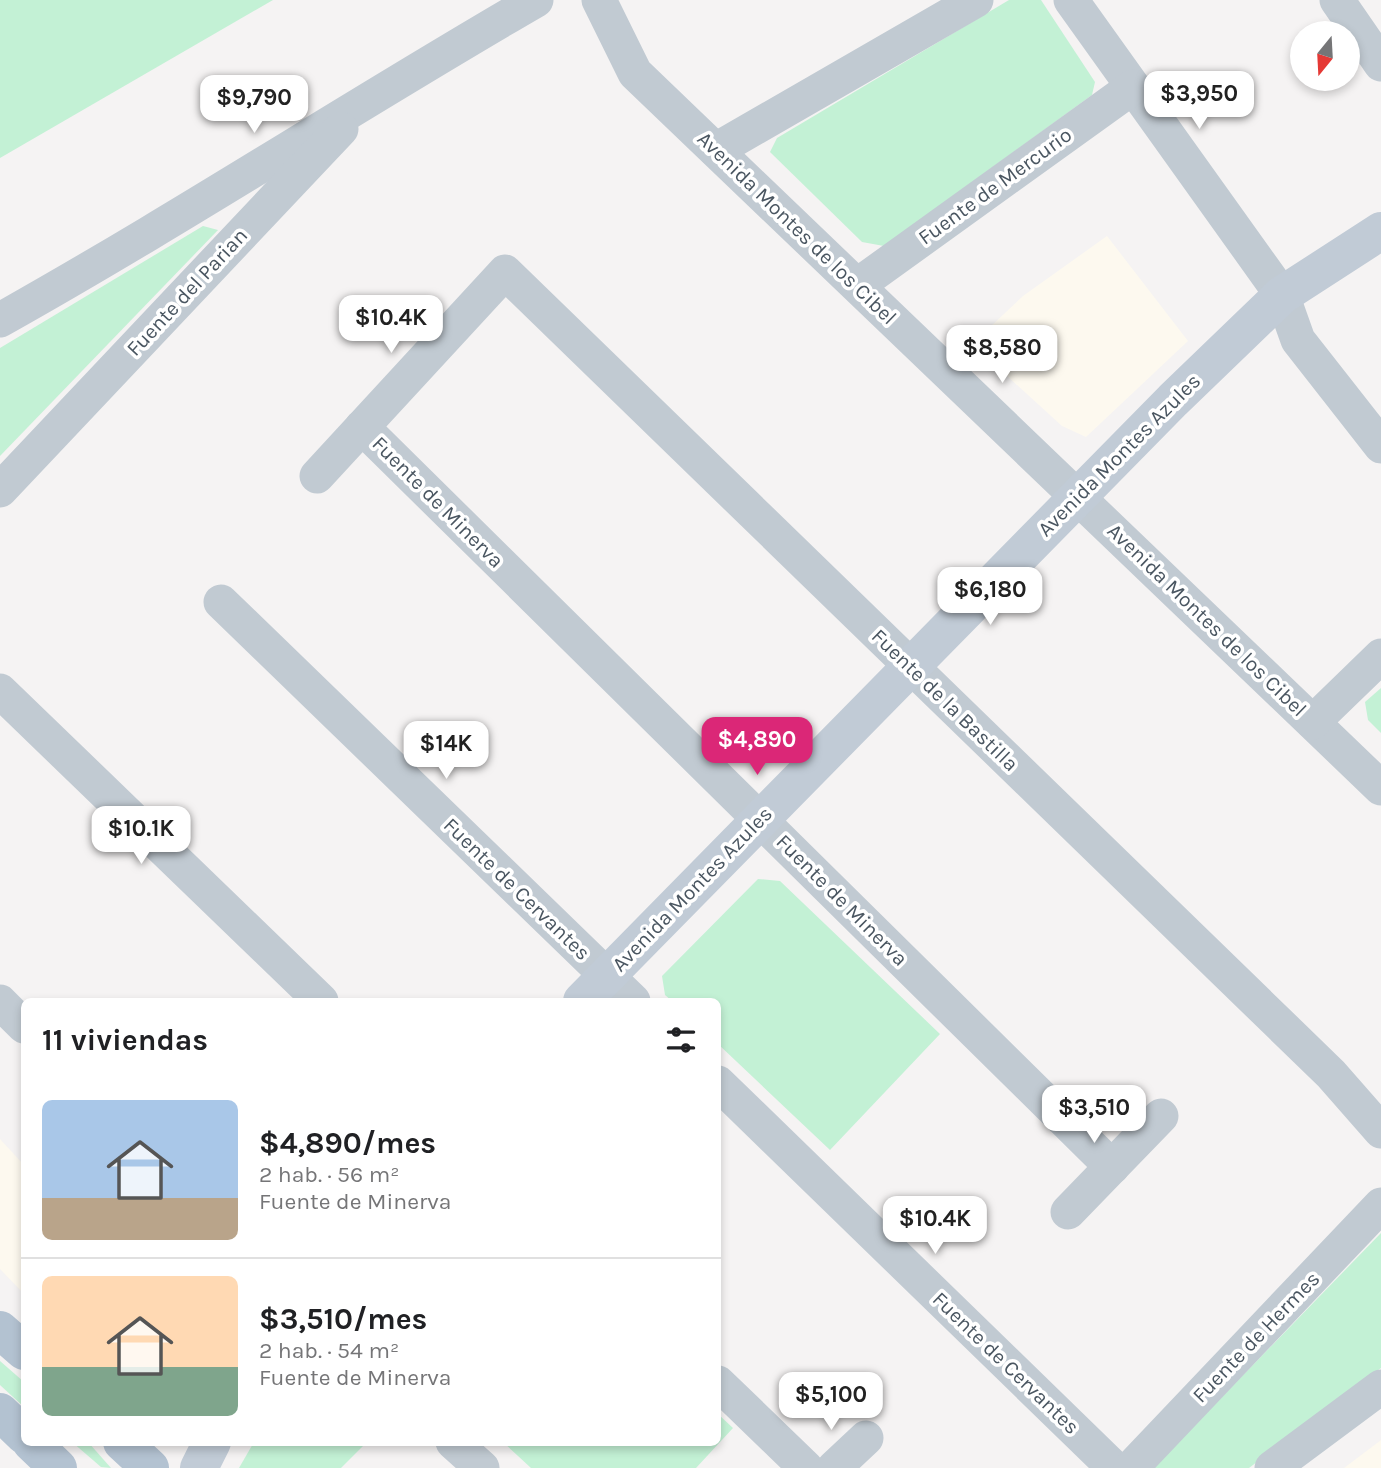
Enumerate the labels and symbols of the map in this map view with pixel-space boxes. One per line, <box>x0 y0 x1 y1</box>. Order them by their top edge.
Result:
north arrow <box>1290 21 1360 91</box>
pin: $3,950 <box>1142 72 1256 131</box>
pin: $9,790 <box>197 76 311 135</box>
street label: Fuente de Mercurio <box>914 122 1076 250</box>
street label: Avenida Montes de los Cibel <box>693 127 901 329</box>
street label: Fuente del Parian <box>122 223 252 361</box>
pin: $10.4K <box>334 296 448 355</box>
pin: $8,580 <box>945 326 1059 385</box>
street label: Avenida Montes Azules <box>1033 369 1205 541</box>
street label: Fuente de Minerva <box>367 431 509 573</box>
street label: Avenida Montes de los Cibel <box>1103 519 1311 721</box>
pin: $6,180 <box>933 568 1047 627</box>
street label: Fuente de la Bastilla <box>867 624 1023 776</box>
pin: $4,890 <box>700 718 814 777</box>
pin: $14K <box>405 722 487 781</box>
street label: Avenida Montes Azules <box>607 802 777 976</box>
pin: $10.1K <box>84 806 198 866</box>
street label: Fuente de Cervantes <box>439 813 595 965</box>
street label: Fuente de Minerva <box>771 829 913 971</box>
pin: $3,510 <box>1037 1086 1151 1145</box>
pin: $10.4K <box>878 1196 992 1256</box>
street label: Fuente de Hermes <box>1187 1267 1325 1407</box>
street label: Fuente de Cervantes <box>928 1287 1084 1439</box>
pin: $5,100 <box>774 1372 888 1432</box>

